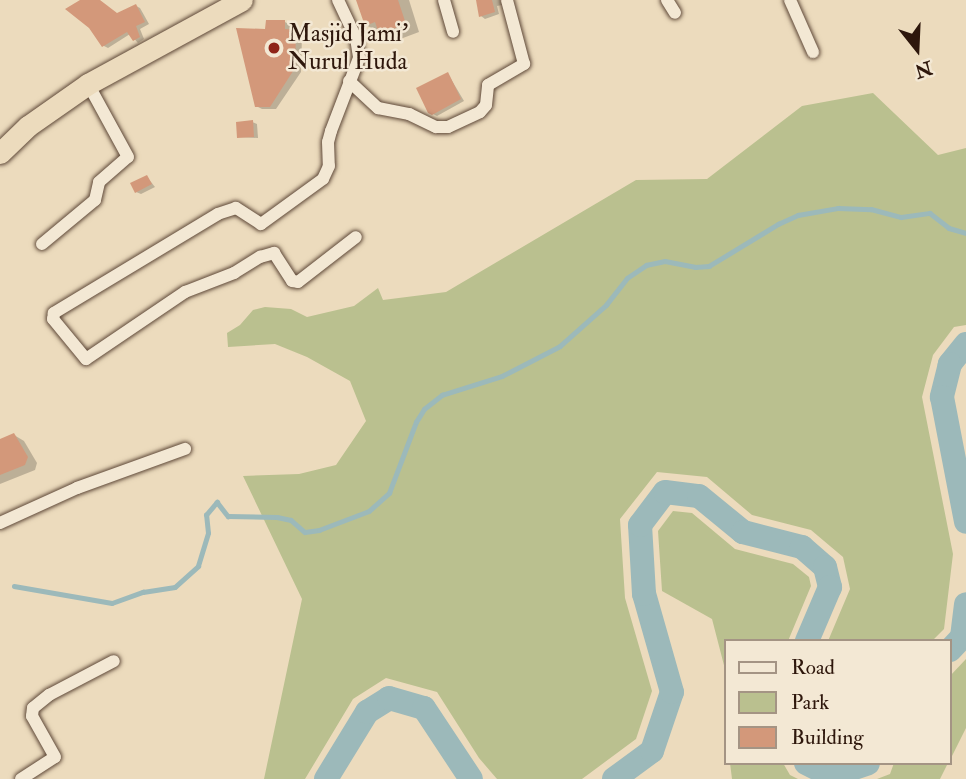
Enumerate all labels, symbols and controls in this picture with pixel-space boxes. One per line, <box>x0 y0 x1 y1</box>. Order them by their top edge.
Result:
north arrow <box>882 14 952 84</box>
place label: Masjid Jami' Nurul Huda <box>288 20 408 76</box>
marker: Masjid Jami' Nurul Huda <box>266 40 282 56</box>
text: N <box>912 55 935 83</box>
legend <box>724 639 952 765</box>
text: Road <box>791 654 835 681</box>
text: Park <box>791 689 829 716</box>
text: Building <box>791 724 864 751</box>

